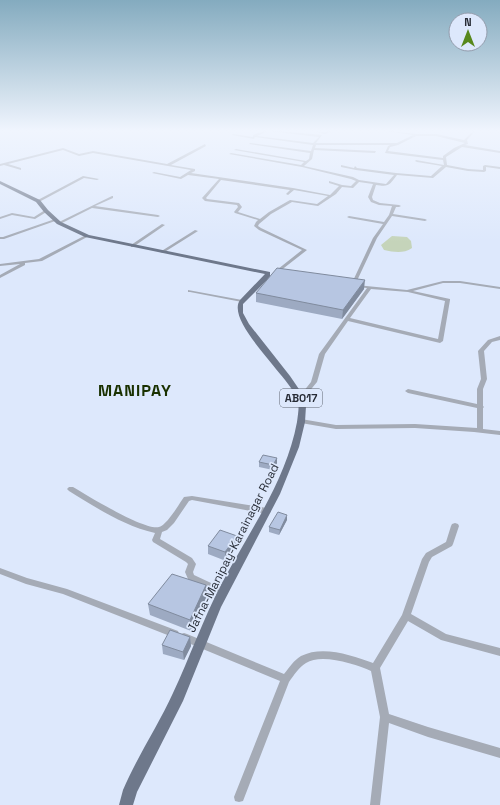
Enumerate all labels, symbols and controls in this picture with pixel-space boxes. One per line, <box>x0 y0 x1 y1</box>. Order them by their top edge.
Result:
north arrow <box>448 12 488 52</box>
text: N <box>464 15 472 29</box>
district label: MANIPAY <box>98 380 172 401</box>
road number: AB017 <box>280 389 322 407</box>
street label: Jafna-Manipay-Karainagar Road <box>183 461 283 635</box>

